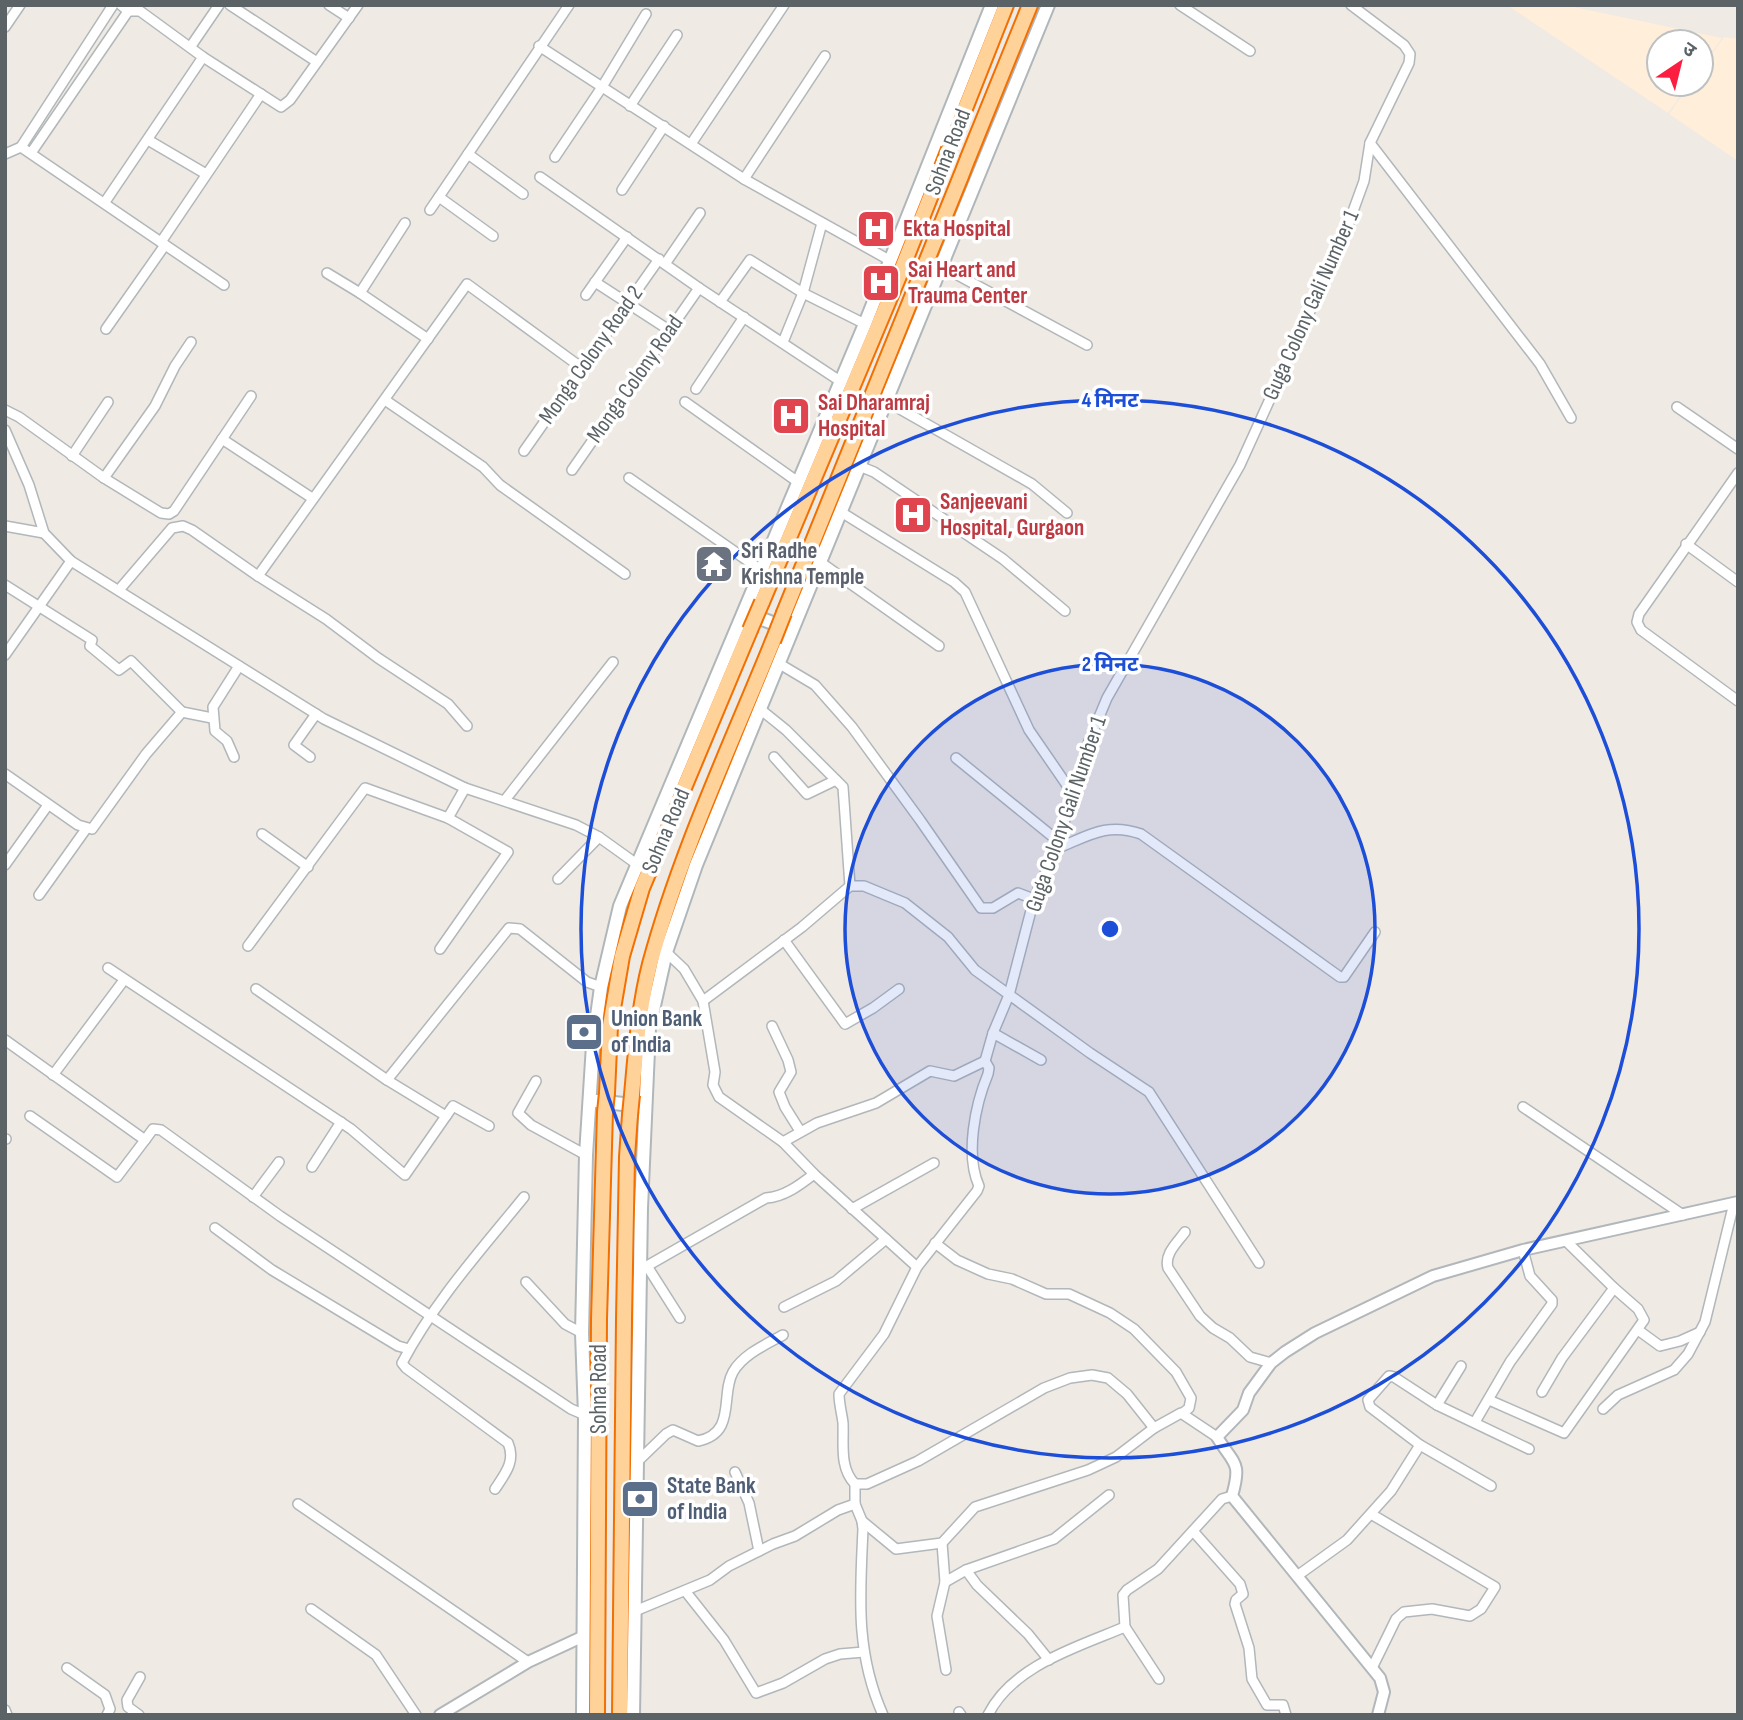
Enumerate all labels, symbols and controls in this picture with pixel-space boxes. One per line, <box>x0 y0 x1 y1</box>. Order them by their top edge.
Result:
north arrow <box>1645 28 1715 98</box>
text: उ <box>1678 38 1701 63</box>
street label: Sohna Road <box>919 105 977 199</box>
street label: Guga Colony Gali Number 1 <box>1256 206 1366 404</box>
hospital icon: Ekta Hospital <box>855 208 897 250</box>
place label: Ekta Hospital <box>903 215 1011 243</box>
place label: Sai Heart and Trauma Center <box>908 256 1027 310</box>
hospital icon: Sai Heart and Trauma Center <box>860 262 902 304</box>
street label: Monga Colony Road 2 <box>533 281 649 429</box>
street label: Monga Colony Road <box>581 310 689 448</box>
text: 4 मिनट <box>1081 388 1139 413</box>
place label: Sai Dharamraj Hospital <box>818 389 930 443</box>
hospital icon: Sai Dharamraj Hospital <box>770 395 812 437</box>
place label: Sanjeevani Hospital, Gurgaon <box>940 488 1084 542</box>
hospital icon: Sanjeevani Hospital, Gurgaon <box>892 494 934 536</box>
place label: Sri Radhe Krishna Temple <box>741 537 864 591</box>
temple icon: Sri Radhe Krishna Temple <box>693 543 735 585</box>
text: 2 मिनट <box>1082 652 1139 677</box>
street label: Guga Colony Gali Number 1 <box>1019 712 1113 916</box>
street label: Sohna Road <box>636 784 696 878</box>
centre of rings <box>1098 917 1122 941</box>
place label: Union Bank of India <box>611 1005 702 1059</box>
bank icon: Union Bank of India <box>563 1011 605 1053</box>
street label: Sohna Road <box>585 1344 613 1434</box>
place label: State Bank of India <box>667 1472 756 1526</box>
bank icon: State Bank of India <box>619 1478 661 1520</box>

